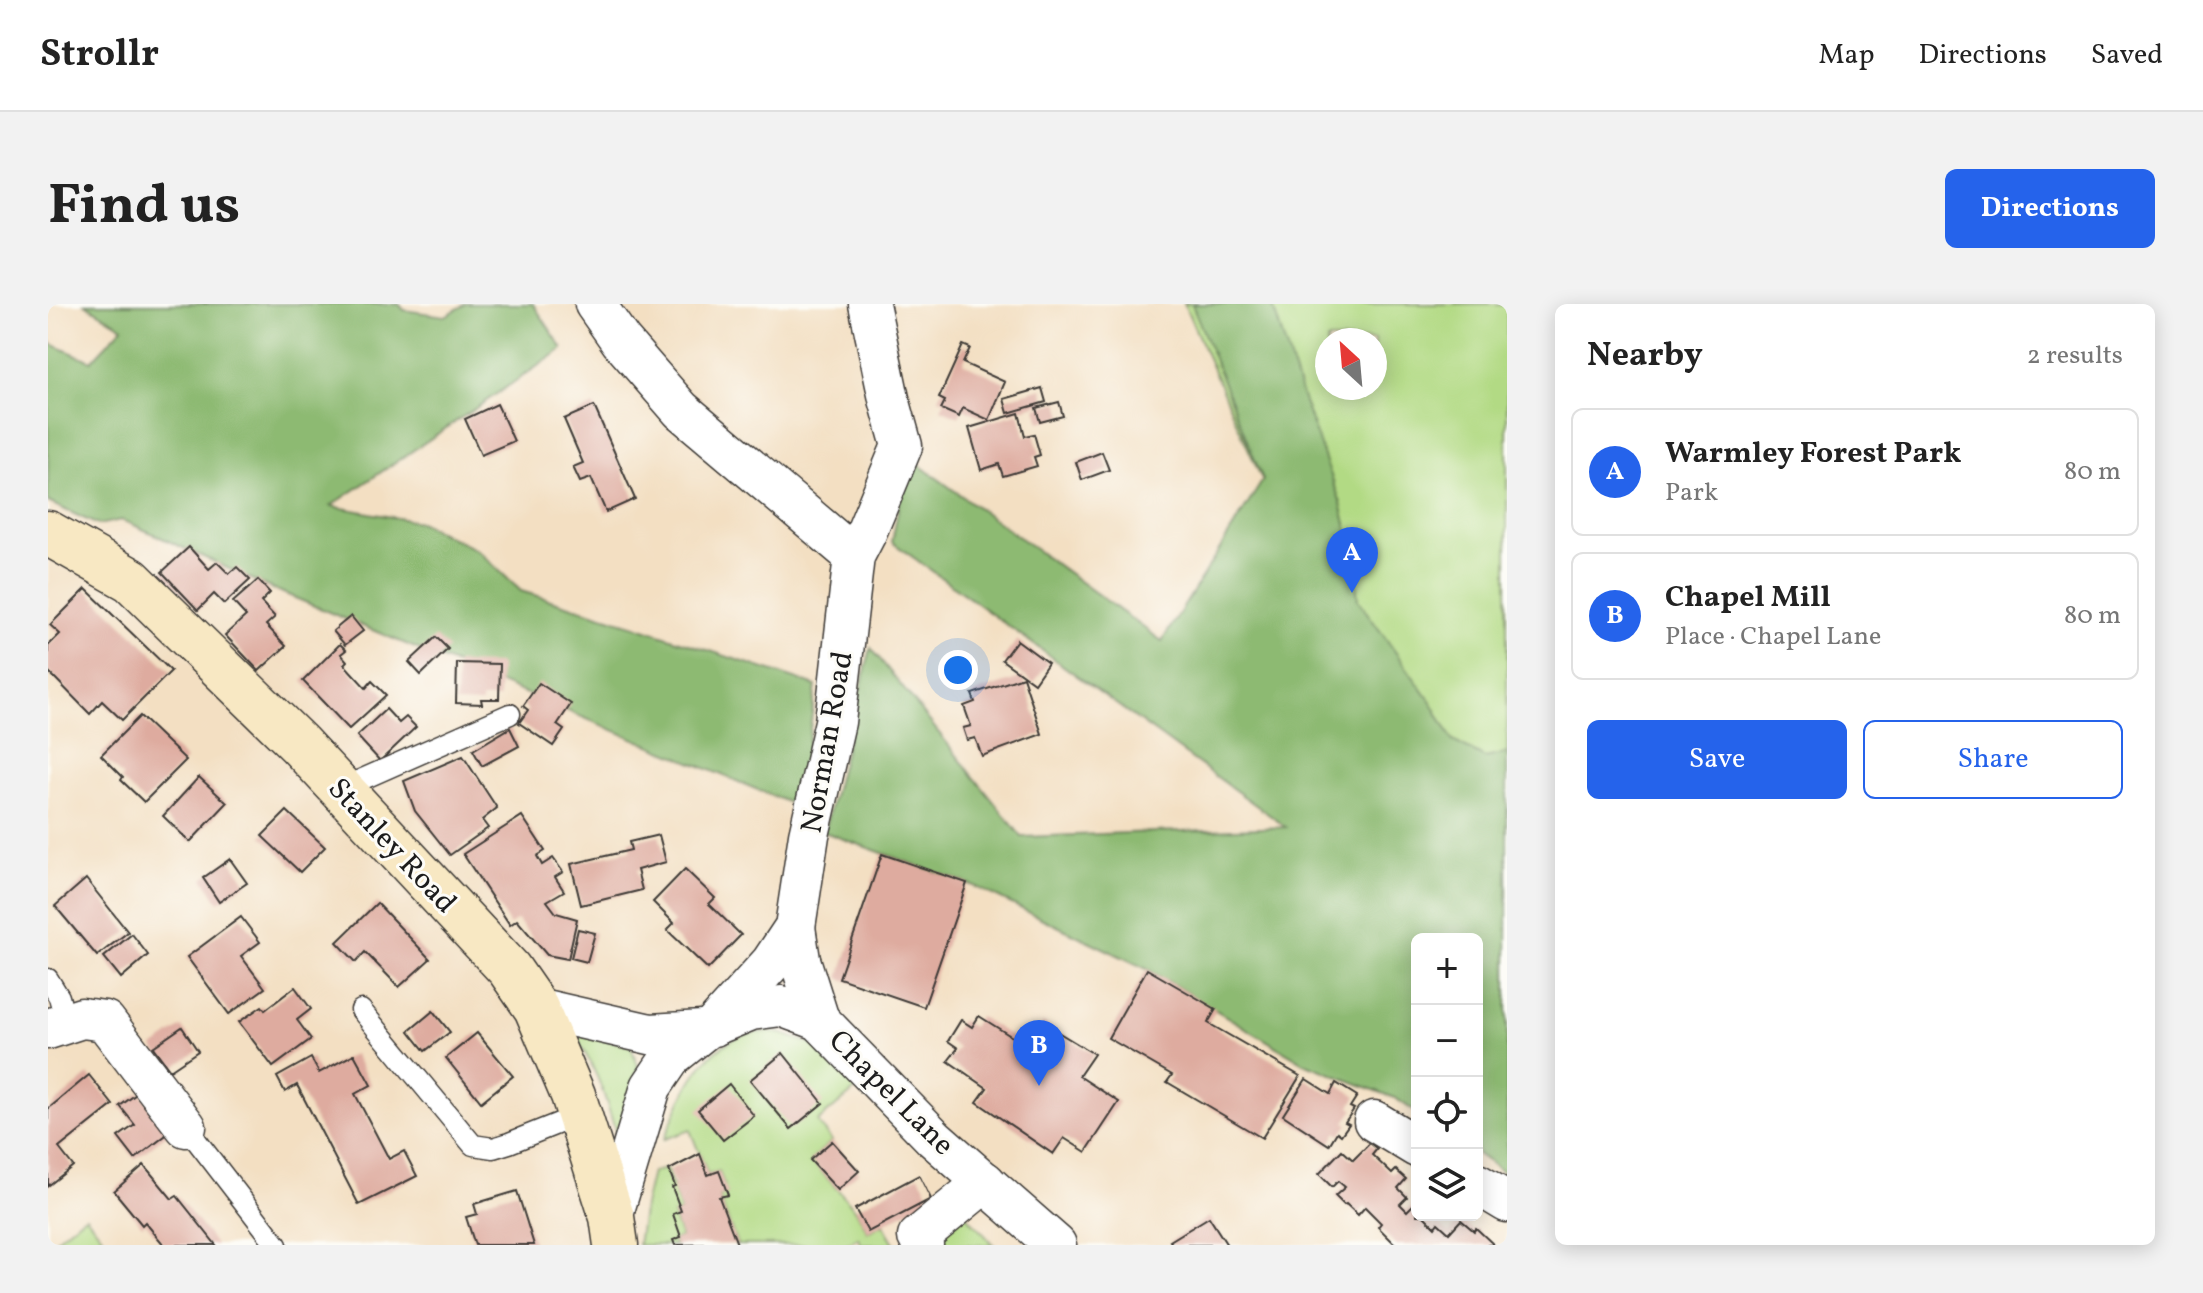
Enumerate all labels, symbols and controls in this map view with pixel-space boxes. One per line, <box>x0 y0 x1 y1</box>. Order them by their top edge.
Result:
text: Strollr <box>40 29 159 82</box>
text: Map <box>1819 36 1875 75</box>
text: Directions <box>1919 36 2047 75</box>
text: Saved <box>2091 36 2163 75</box>
text: Find us <box>48 169 240 247</box>
button: Directions <box>1945 169 2155 248</box>
north arrow <box>1315 328 1387 400</box>
text: Nearby <box>1587 333 1703 380</box>
text: 2 results <box>2027 338 2123 374</box>
text: Warmley Forest Park <box>1665 433 1961 475</box>
text: A <box>1606 454 1624 490</box>
text: 80 m <box>2064 454 2121 490</box>
text: Park <box>1665 475 1718 511</box>
pin: A <box>1326 527 1378 593</box>
text: Chapel Mill <box>1665 577 1831 619</box>
text: B <box>1606 598 1624 634</box>
text: 80 m <box>2064 598 2121 634</box>
text: Place · Chapel Lane <box>1665 619 1881 655</box>
street label: Norman Road <box>791 648 865 837</box>
your location <box>938 650 978 690</box>
button: Save <box>1587 720 1847 799</box>
button: Share <box>1863 720 2123 799</box>
street label: Stanley Road <box>318 769 466 924</box>
map controls <box>1411 933 1483 1221</box>
button: + <box>1411 933 1483 1005</box>
button: − <box>1411 1005 1483 1077</box>
pin: B <box>1013 1020 1065 1086</box>
street label: Chapel Lane <box>818 1021 963 1166</box>
button: locate <box>1411 1077 1483 1149</box>
button: layers <box>1411 1149 1483 1221</box>

